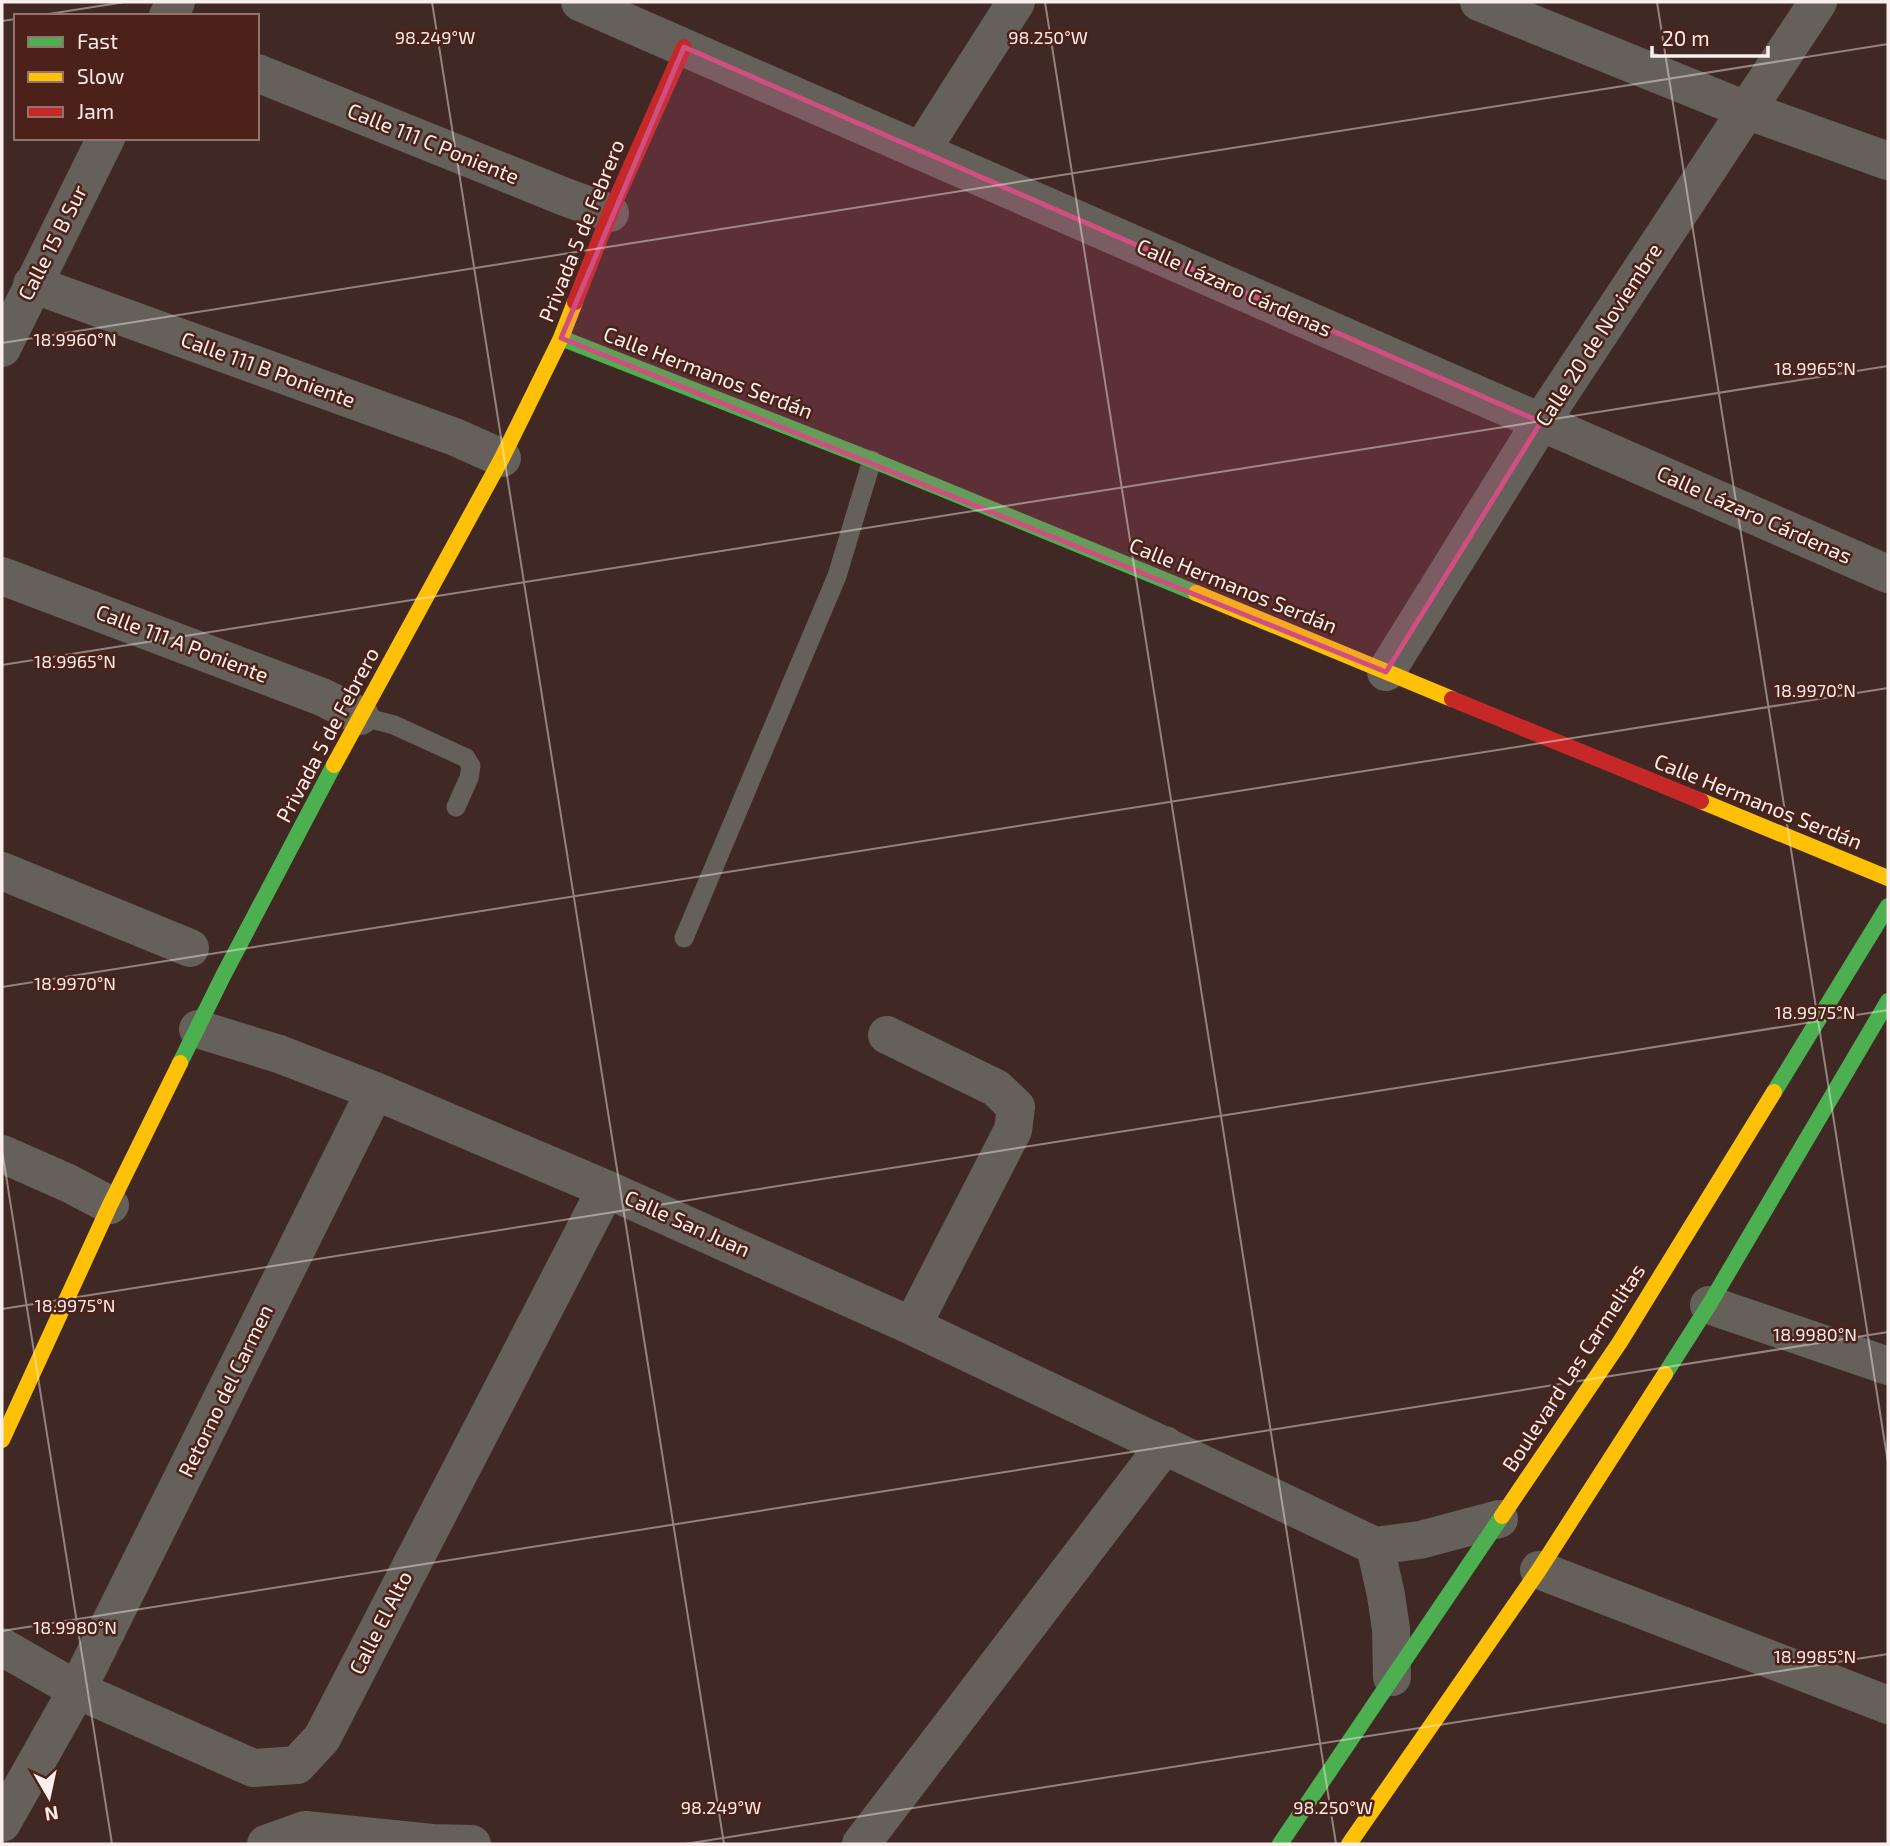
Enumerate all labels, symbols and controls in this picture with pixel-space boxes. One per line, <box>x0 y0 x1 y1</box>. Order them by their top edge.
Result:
legend <box>14 14 259 140</box>
scale bar <box>1652 14 1768 58</box>
text: 20 m <box>1662 25 1710 50</box>
text: 98.249°W <box>395 26 475 48</box>
text: 98.250°W <box>1008 26 1088 48</box>
text: Fast <box>77 28 118 53</box>
text: Slow <box>77 63 124 88</box>
street label: Calle 111 C Poniente <box>344 97 523 188</box>
text: Jam <box>77 98 114 123</box>
street label: Privada 5 de Febrero <box>533 136 629 325</box>
street label: Calle 15 B Sur <box>12 180 92 304</box>
street label: Calle Lázaro Cárdenas <box>1133 232 1336 341</box>
street label: Calle 20 de Noviembre <box>1529 238 1666 430</box>
street label: Calle Hermanos Serdán <box>600 320 817 423</box>
street label: Calle 111 B Poniente <box>178 325 359 412</box>
text: 18.9960°N <box>33 328 117 350</box>
text: 18.9965°N <box>1774 357 1856 379</box>
street label: Calle Lázaro Cárdenas <box>1653 459 1856 568</box>
street label: Calle Hermanos Serdán <box>1126 531 1341 638</box>
street label: Calle 111 A Poniente <box>93 598 272 687</box>
street label: Privada 5 de Febrero <box>270 643 383 826</box>
text: 18.9965°N <box>34 650 116 672</box>
text: 18.9970°N <box>1774 679 1856 701</box>
street label: Calle Hermanos Serdán <box>1651 747 1866 854</box>
text: 18.9970°N <box>34 972 116 994</box>
text: 18.9975°N <box>1775 1001 1855 1023</box>
street label: Calle San Juan <box>621 1184 754 1261</box>
street label: Boulevard Las Carmelitas <box>1496 1259 1649 1476</box>
text: 18.9975°N <box>35 1294 115 1316</box>
street label: Retorno del Carmen <box>172 1300 277 1481</box>
text: 18.9980°N <box>1773 1323 1857 1345</box>
street label: Calle El Alto <box>343 1566 416 1678</box>
text: 18.9980°N <box>33 1616 117 1638</box>
text: 18.9985°N <box>1774 1645 1856 1667</box>
north arrow <box>14 1762 84 1832</box>
text: 98.249°W <box>681 1796 761 1818</box>
text: 98.250°W <box>1293 1796 1373 1818</box>
text: N <box>43 1802 60 1827</box>

